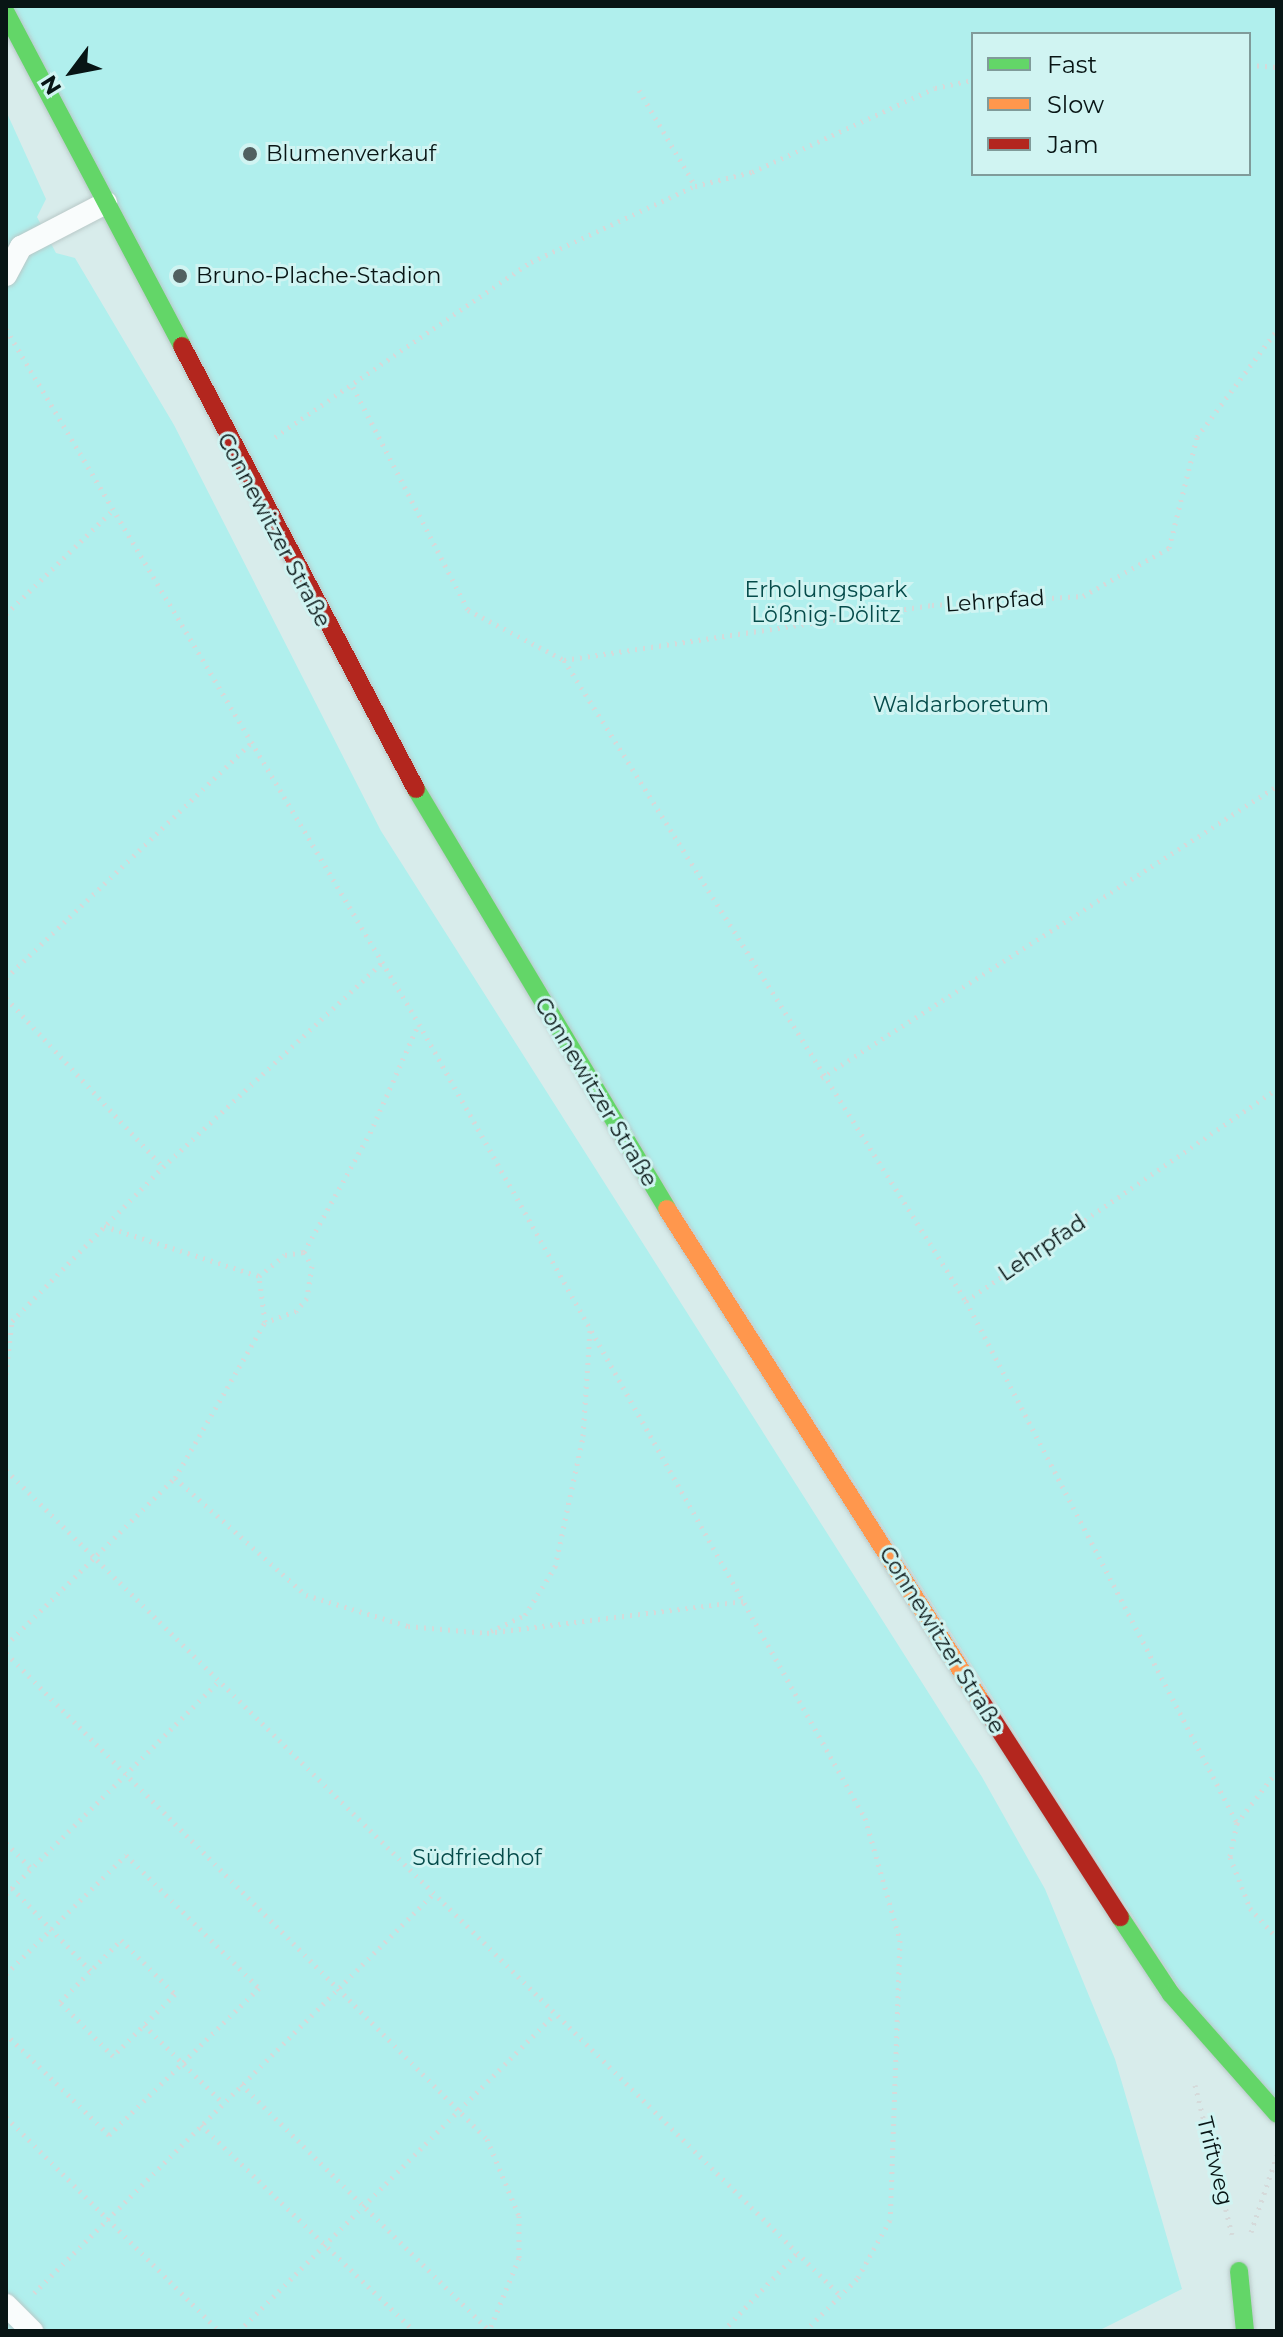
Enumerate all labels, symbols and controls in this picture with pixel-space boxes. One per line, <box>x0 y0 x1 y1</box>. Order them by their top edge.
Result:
north arrow <box>32 32 112 112</box>
legend <box>971 32 1251 176</box>
text: Fast <box>1047 50 1097 79</box>
text: N <box>35 70 67 100</box>
text: Slow <box>1047 90 1104 119</box>
text: Jam <box>1047 130 1099 159</box>
place label: Blumenverkauf <box>266 141 436 167</box>
marker: Blumenverkauf <box>241 145 259 163</box>
place label: Bruno-Plache-Stadion <box>196 263 441 289</box>
marker: Bruno-Plache-Stadion <box>171 267 189 285</box>
street label: Connewitzer Straße <box>212 428 336 632</box>
park label: Erholungspark Lößnig-Dölitz <box>744 576 908 628</box>
street label: Lehrpfad <box>944 584 1046 618</box>
park label: Waldarboretum <box>873 692 1049 718</box>
street label: Connewitzer Straße <box>529 993 663 1191</box>
street label: Lehrpfad <box>993 1209 1091 1287</box>
street label: Connewitzer Straße <box>874 1541 1010 1739</box>
park label: Südfriedhof <box>412 1845 542 1871</box>
street label: Triftweg <box>1191 2114 1239 2208</box>

